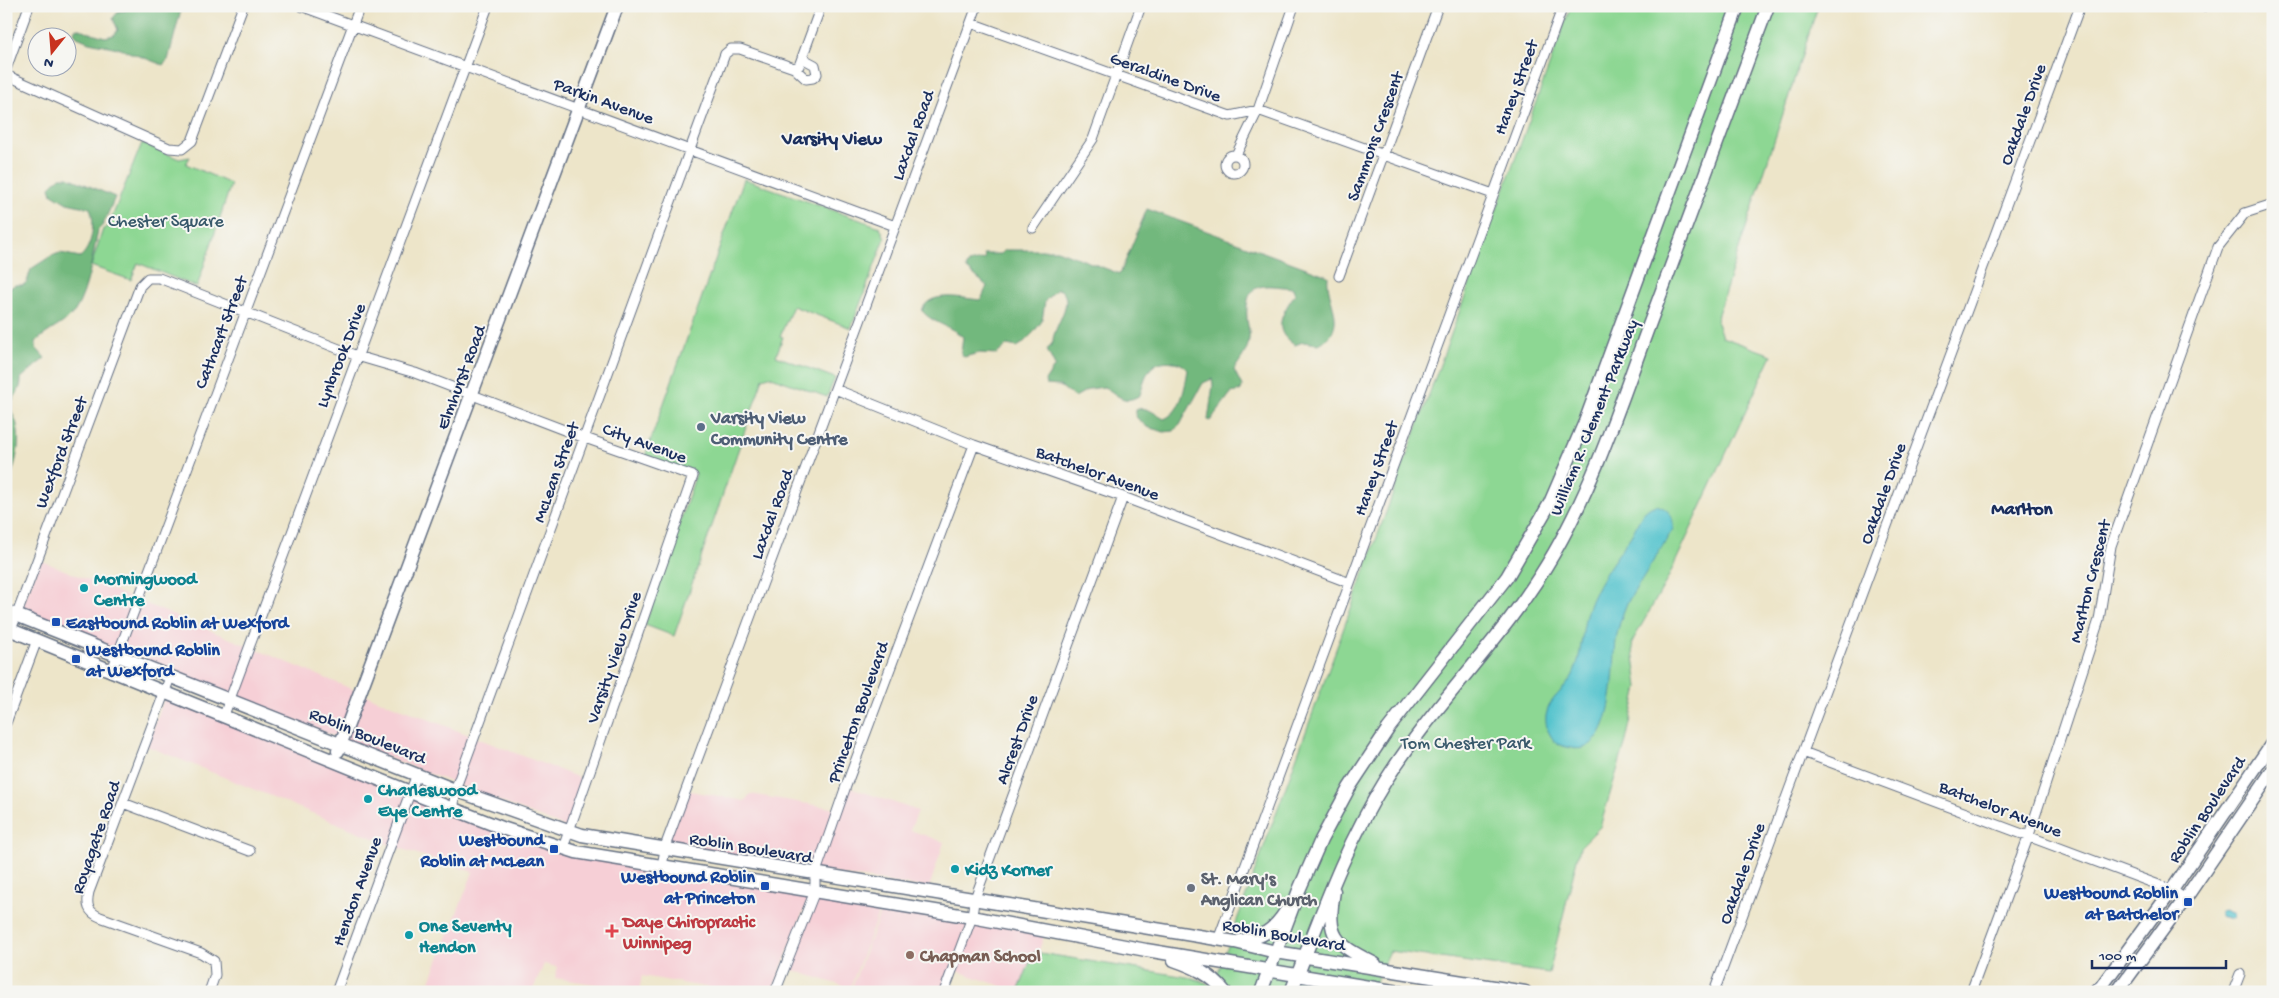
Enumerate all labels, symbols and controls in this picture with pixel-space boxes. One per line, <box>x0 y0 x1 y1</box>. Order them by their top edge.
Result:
north arrow <box>28 28 78 78</box>
street label: Haney Street <box>1491 36 1545 138</box>
street label: Geraldine Drive <box>1107 49 1224 108</box>
text: N <box>42 53 56 72</box>
street label: Oakdale Drive <box>1996 61 2053 168</box>
street label: Sammons Crescent <box>1343 68 1410 204</box>
street label: Parkin Avenue <box>549 74 657 130</box>
street label: Laxdal Road <box>888 87 941 184</box>
district label: Varsity View <box>781 129 882 152</box>
park label: Chester Square <box>108 212 225 233</box>
street label: Cathcart Street <box>191 272 254 392</box>
street label: Lynbrook Drive <box>313 300 372 411</box>
street label: William R. Clement Parkway <box>1546 317 1644 519</box>
street label: Elmhurst Road <box>433 321 492 433</box>
street label: Wexford Street <box>31 392 94 512</box>
place label: Varsity View Community Centre <box>710 409 848 451</box>
street label: Haney Street <box>1351 417 1405 519</box>
street label: McLean Street <box>529 418 586 526</box>
street label: City Avenue <box>599 419 690 470</box>
marker: Varsity View Community Centre <box>695 421 707 433</box>
street label: Oakdale Drive <box>1856 440 1913 547</box>
street label: Batchelor Avenue <box>1032 442 1162 507</box>
street label: Laxdal Road <box>747 466 800 563</box>
district label: Marlton <box>1991 499 2054 522</box>
street label: Marlton Crescent <box>2066 516 2117 645</box>
place label: Morningwood Centre <box>93 570 199 612</box>
marker: Morningwood Centre <box>78 582 90 594</box>
street label: Varsity View Drive <box>583 588 648 727</box>
place label: Eastbound Roblin at Wexford <box>66 614 291 635</box>
marker: Eastbound Roblin at Wexford <box>50 616 62 628</box>
street label: Princeton Boulevard <box>824 638 895 787</box>
place label: Westbound Roblin at Wexford <box>85 641 220 683</box>
marker: Westbound Roblin at Wexford <box>70 653 82 665</box>
street label: Alcrest Drive <box>992 692 1045 788</box>
street label: Roblin Boulevard <box>306 704 430 771</box>
park label: Tom Chester Park <box>1400 734 1533 755</box>
street label: Roblin Boulevard <box>2165 752 2252 868</box>
street label: Royagate Road <box>68 777 127 897</box>
street label: Batchelor Avenue <box>1935 777 2065 844</box>
place label: Charleswood Eye Centre <box>377 781 479 823</box>
marker: Charleswood Eye Centre <box>362 793 374 805</box>
street label: Oakdale Drive <box>1715 820 1772 927</box>
street label: Roblin Boulevard <box>688 829 815 870</box>
place label: Westbound Roblin at McLean <box>419 831 546 873</box>
street label: Hendon Avenue <box>329 834 388 949</box>
marker: Westbound Roblin at McLean <box>548 843 560 855</box>
place label: Kidz Korner <box>964 861 1054 882</box>
marker: Kidz Korner <box>949 863 961 875</box>
place label: Westbound Roblin at Princeton <box>620 868 755 910</box>
place label: St. Mary's Anglican Church <box>1200 870 1318 912</box>
marker: Westbound Roblin at Princeton <box>759 880 771 892</box>
marker: St. Mary's Anglican Church <box>1185 882 1197 894</box>
place label: Westbound Roblin at Batchelor <box>2043 884 2181 926</box>
marker: Westbound Roblin at Batchelor <box>2182 896 2194 908</box>
place label: Daye Chiropractic Winnipeg <box>621 913 756 955</box>
street label: Roblin Boulevard <box>1221 915 1348 958</box>
place label: One Seventy Hendon <box>419 917 512 959</box>
marker: Daye Chiropractic Winnipeg <box>605 924 619 938</box>
marker: One Seventy Hendon <box>403 929 415 941</box>
scale bar <box>2092 938 2225 970</box>
place label: Chapman School <box>919 947 1041 968</box>
text: 100 m <box>2098 948 2137 966</box>
marker: Chapman School <box>904 949 916 961</box>

